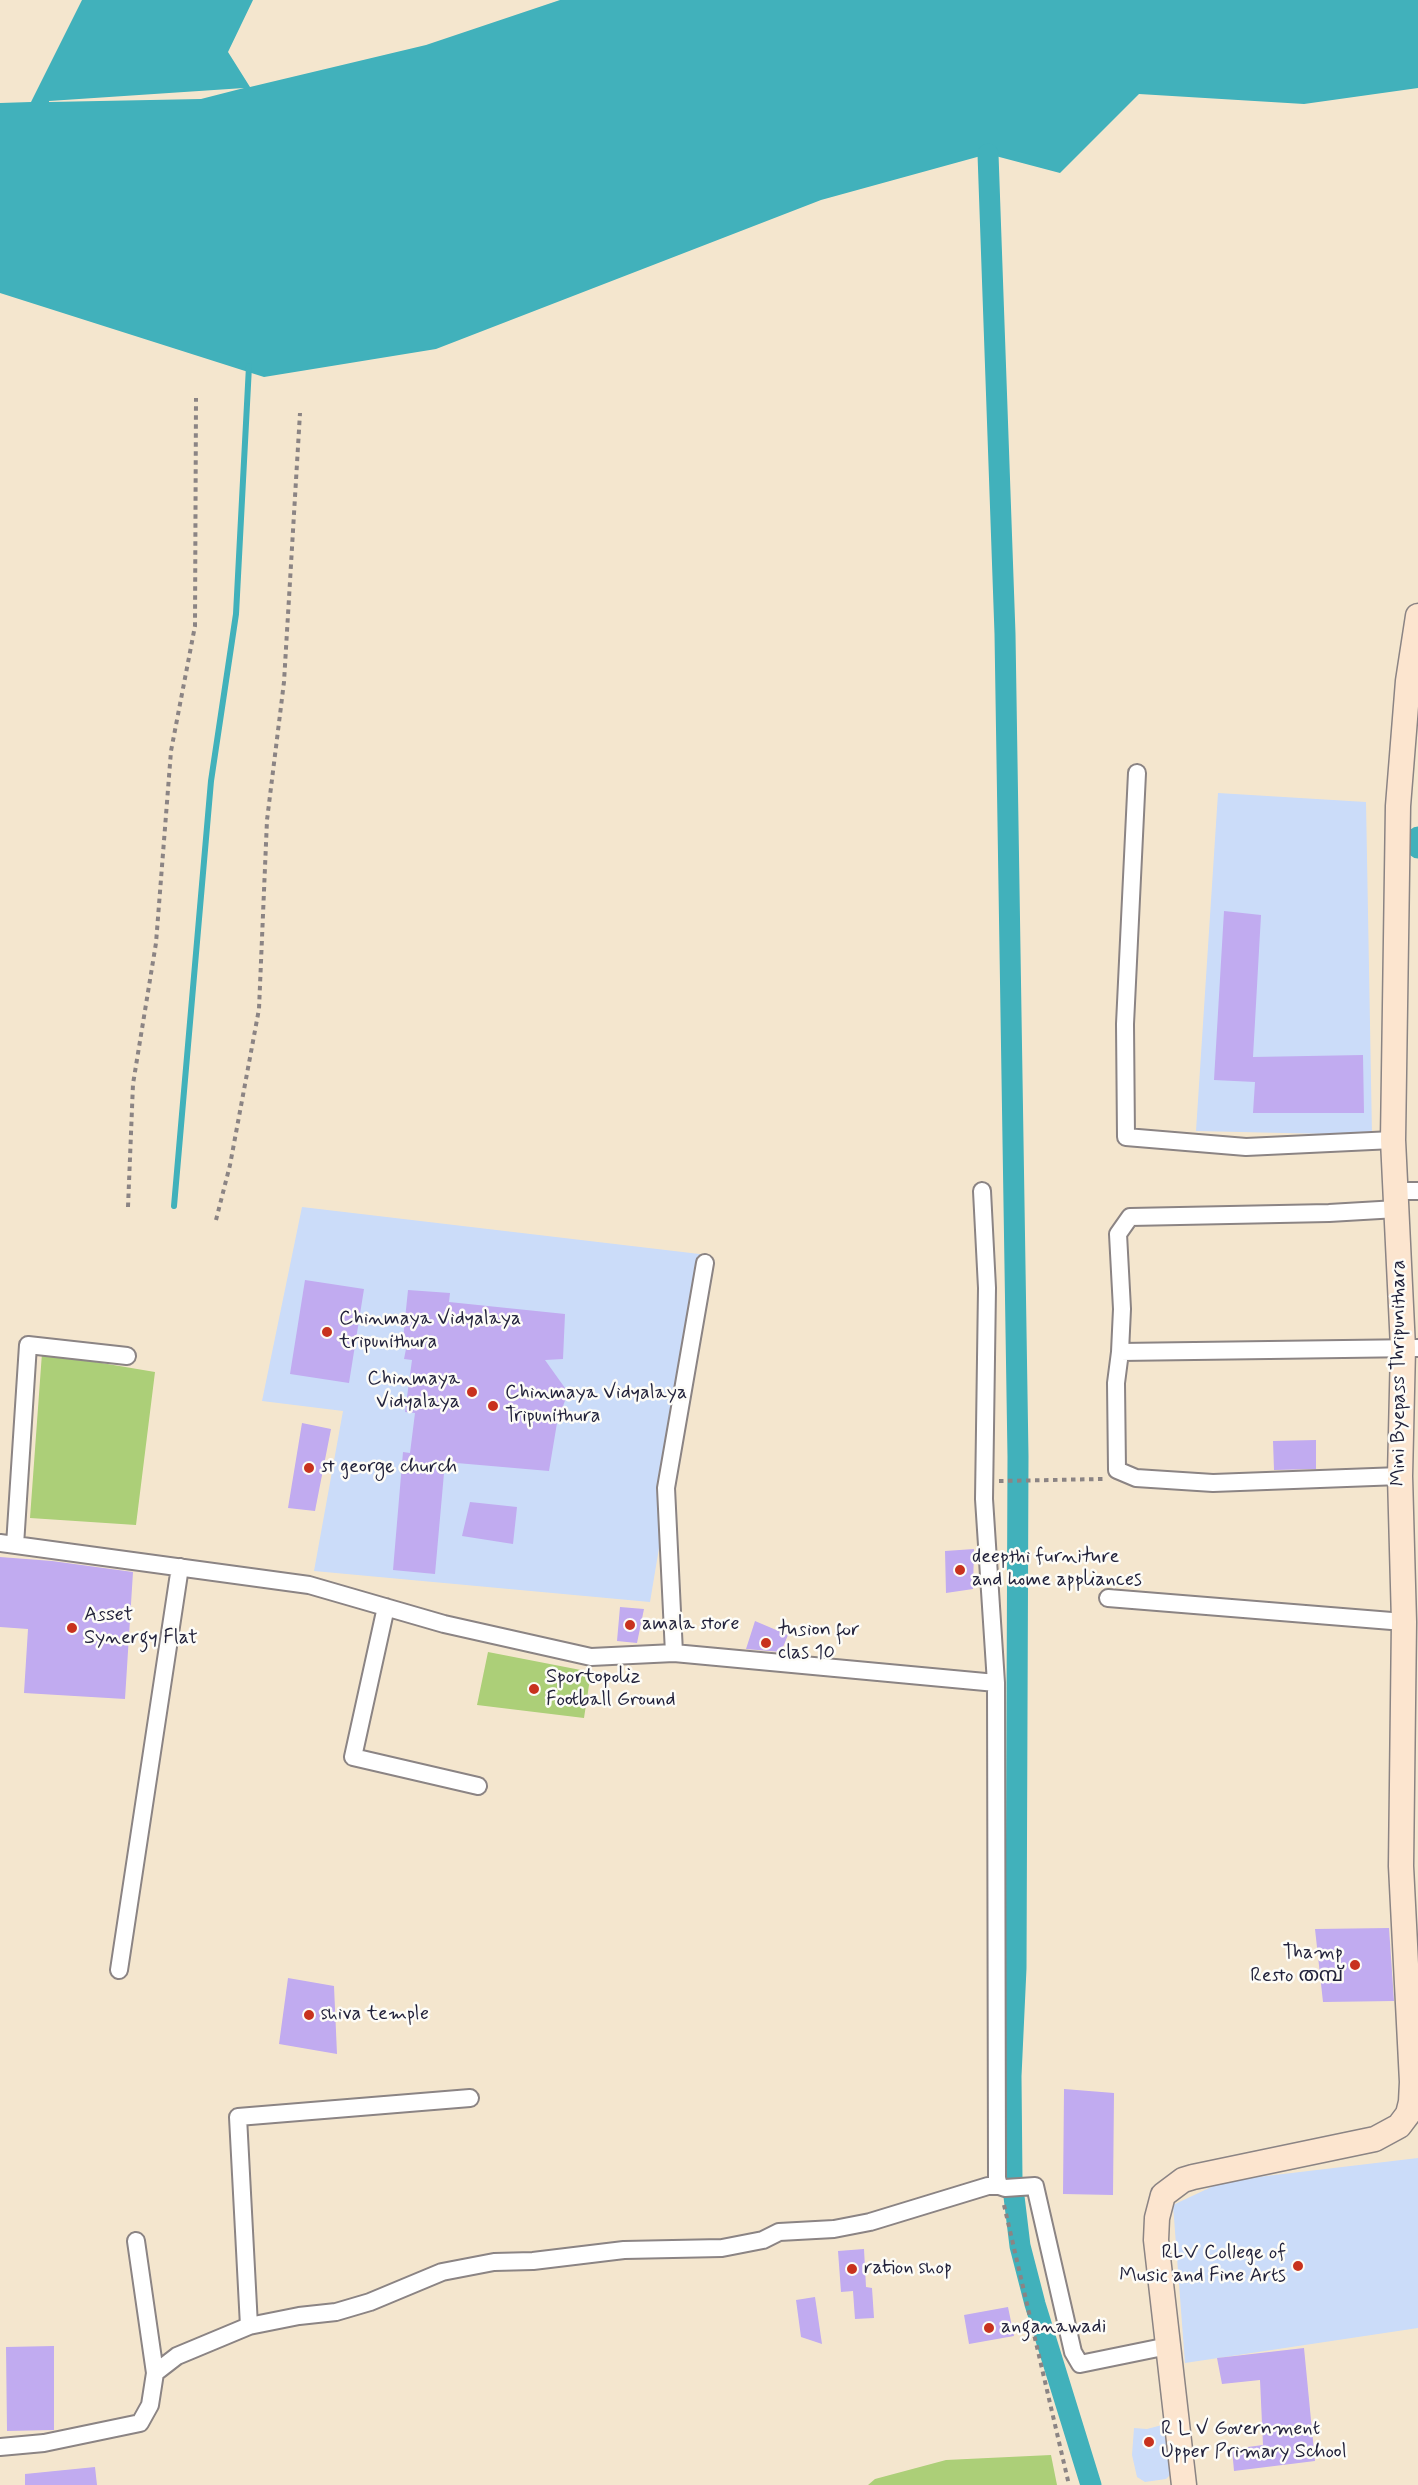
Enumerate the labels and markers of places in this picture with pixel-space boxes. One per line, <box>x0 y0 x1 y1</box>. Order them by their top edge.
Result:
place label: Chinmaya Vidyalaya tripunithura <box>339 1308 521 1355</box>
marker: Chinmaya Vidyalaya tripunithura <box>320 1325 334 1339</box>
place label: Chinmaya Vidyalaya <box>367 1368 460 1415</box>
place label: Chinmaya Vidyalaya Tripunithura <box>505 1382 687 1429</box>
marker: Chinmaya Vidyalaya <box>465 1385 479 1399</box>
marker: Chinmaya Vidyalaya Tripunithura <box>486 1399 500 1413</box>
place label: st george church <box>321 1456 457 1480</box>
marker: st george church <box>302 1461 316 1475</box>
place label: deepthi furniture and home appliances <box>972 1546 1142 1593</box>
marker: deepthi furniture and home appliances <box>953 1563 967 1577</box>
place label: Asset Synergy Flat <box>84 1604 198 1651</box>
place label: amala store <box>642 1613 739 1637</box>
marker: amala store <box>623 1618 637 1632</box>
place label: tusion for clas 10 <box>778 1619 860 1666</box>
marker: Asset Synergy Flat <box>65 1621 79 1635</box>
marker: tusion for clas 10 <box>759 1636 773 1650</box>
place label: Sportopoliz Football Ground <box>546 1666 676 1713</box>
marker: Sportopoliz Football Ground <box>527 1682 541 1696</box>
place label: Thamp Resto തമ്പ് <box>1250 1942 1343 1989</box>
marker: Thamp Resto തമ്പ് <box>1348 1958 1362 1972</box>
place label: shiva temple <box>321 2003 429 2027</box>
marker: shiva temple <box>302 2008 316 2022</box>
place label: RLV College of Music and Fine Arts <box>1119 2242 1286 2289</box>
place label: ration shop <box>864 2257 952 2281</box>
marker: RLV College of Music and Fine Arts <box>1291 2259 1305 2273</box>
marker: ration shop <box>845 2262 859 2276</box>
place label: anganawadi <box>1001 2316 1106 2340</box>
marker: anganawadi <box>982 2321 996 2335</box>
place label: R L V Government Upper Primary School <box>1161 2418 1347 2465</box>
marker: R L V Government Upper Primary School <box>1142 2435 1156 2449</box>

